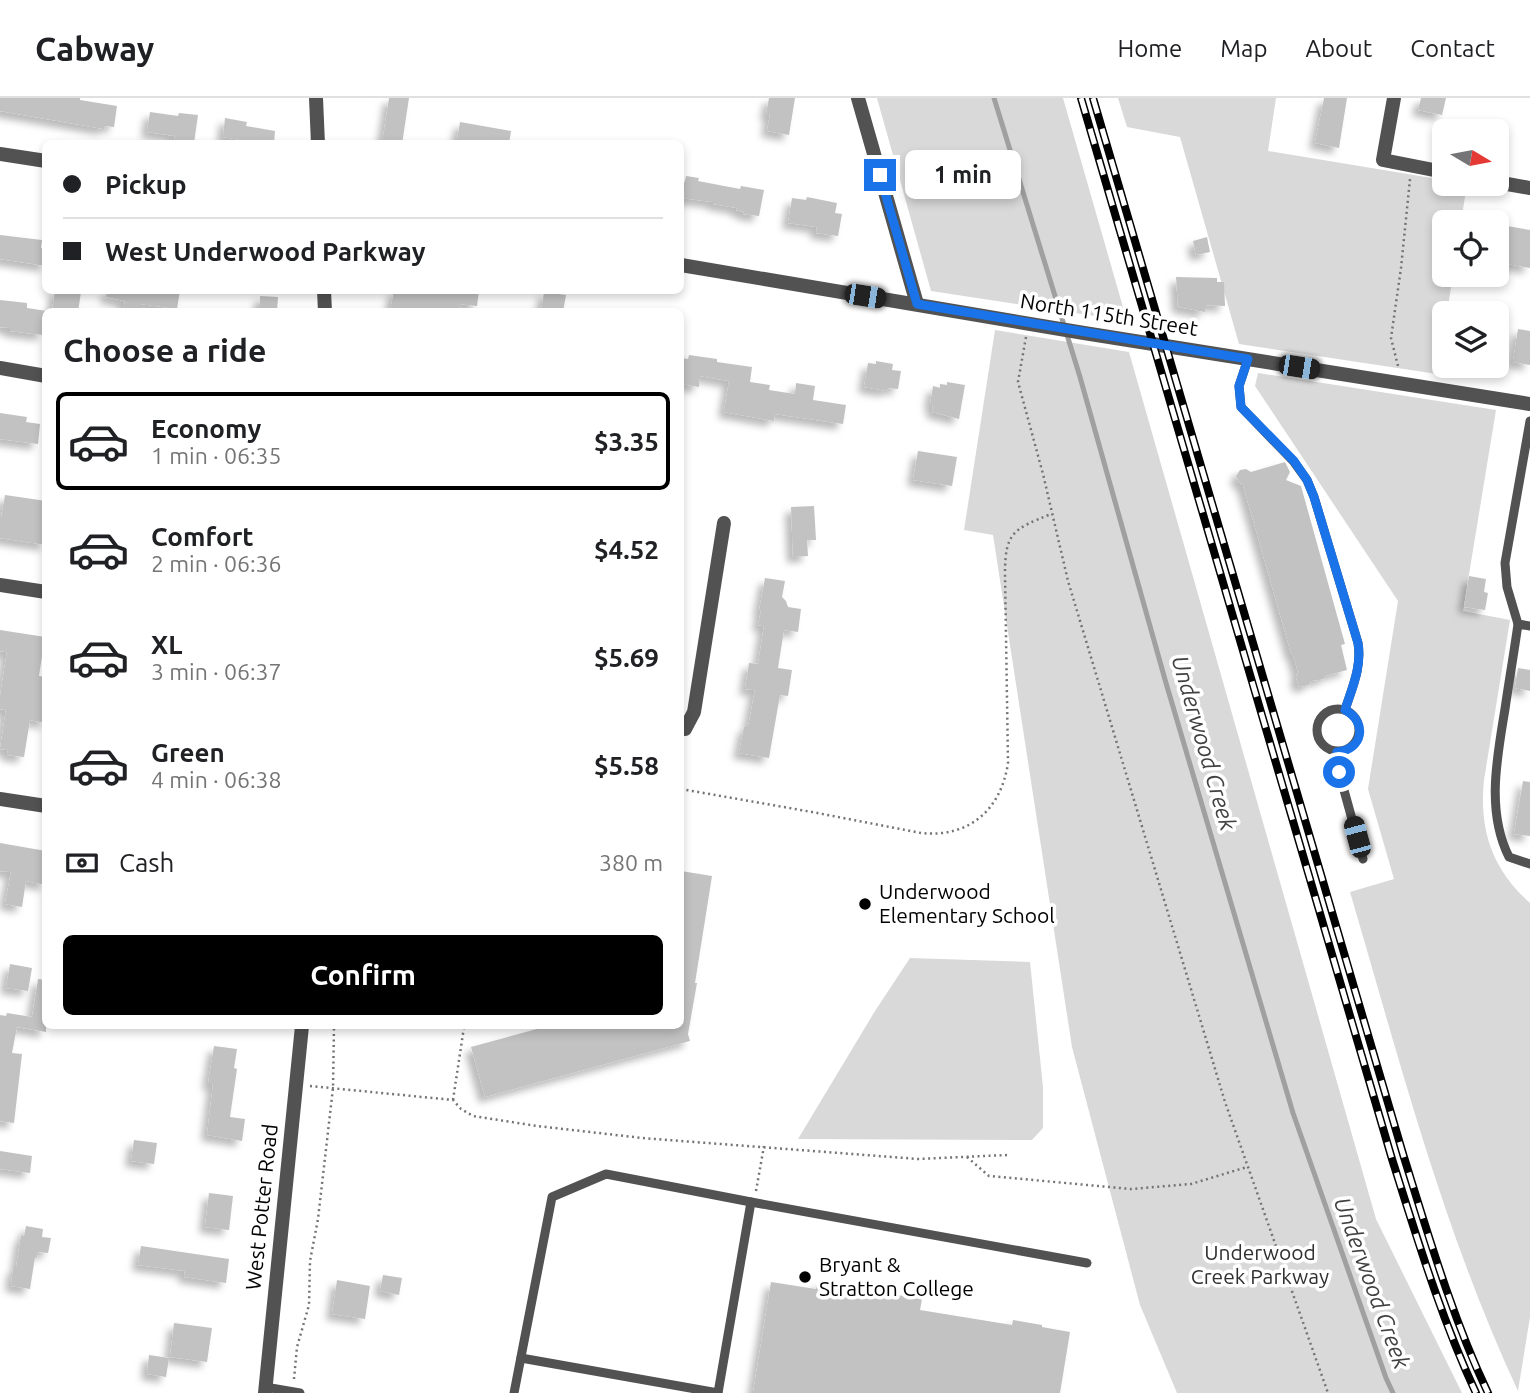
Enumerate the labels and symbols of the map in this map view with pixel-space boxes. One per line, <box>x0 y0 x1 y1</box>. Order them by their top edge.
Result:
north arrow <box>1432 119 1508 196</box>
callout: 1 min <box>904 150 1020 200</box>
route end <box>864 159 896 191</box>
car <box>843 282 888 310</box>
street label: North 115th Street <box>1019 288 1200 340</box>
car <box>1277 353 1322 381</box>
water label: Underwood Creek <box>1168 653 1241 833</box>
route start <box>1323 756 1355 788</box>
car <box>1342 814 1373 860</box>
place label: Underwood Elementary School <box>879 879 1055 927</box>
marker: Underwood Elementary School <box>857 896 873 912</box>
street label: West Potter Road <box>240 1123 282 1291</box>
water label: Underwood Creek <box>1330 1194 1415 1372</box>
park label: Underwood Creek Parkway <box>1191 1240 1329 1288</box>
place label: Bryant & Stratton College <box>819 1252 974 1300</box>
marker: Bryant & Stratton College <box>797 1269 813 1285</box>

